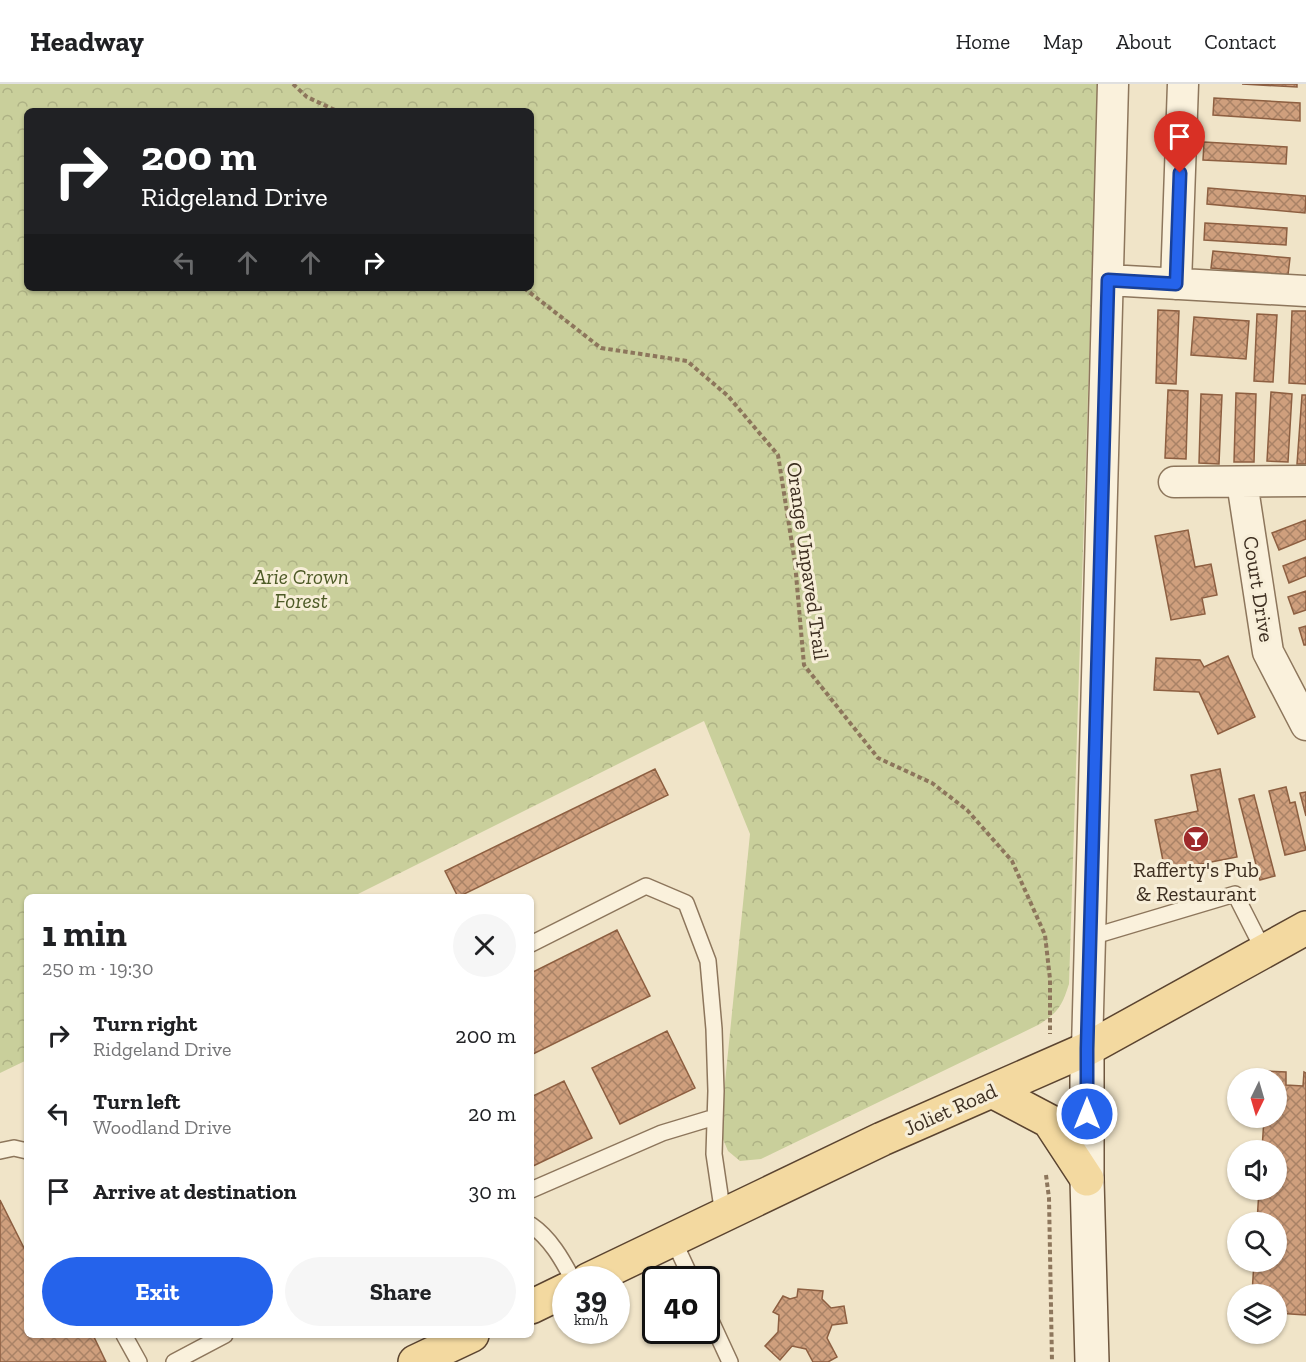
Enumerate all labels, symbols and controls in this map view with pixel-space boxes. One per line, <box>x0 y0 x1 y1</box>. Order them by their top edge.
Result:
text: Headway <box>30 25 144 58</box>
text: Home <box>956 29 1010 54</box>
text: Map <box>1043 29 1083 54</box>
text: About <box>1116 29 1171 54</box>
text: Contact <box>1204 29 1276 54</box>
pin <box>1154 111 1205 173</box>
icon: arrive <box>1163 120 1196 153</box>
text: 200 m <box>141 130 257 181</box>
icon: right <box>42 132 120 210</box>
text: Ridgeland Drive <box>141 181 328 213</box>
icon: left <box>168 246 201 279</box>
icon: ahead <box>231 246 264 279</box>
icon: ahead <box>294 246 327 279</box>
icon: right <box>357 246 390 279</box>
street label: Orange Unpaved Trail <box>782 460 834 662</box>
street label: Court Drive <box>1238 534 1280 644</box>
park label: Arie Crown Forest <box>252 564 349 613</box>
bar icon: Rafferty's Pub & Restaurant <box>1181 824 1211 854</box>
place label: Rafferty's Pub & Restaurant <box>1133 857 1259 906</box>
text: 1 min <box>42 912 127 955</box>
button: close <box>453 914 516 977</box>
text: 250 m · 19:30 <box>42 956 153 980</box>
text: Turn right <box>93 1010 197 1037</box>
icon: right <box>42 1019 75 1052</box>
text: 200 m <box>455 1022 516 1049</box>
text: Ridgeland Drive <box>93 1037 231 1061</box>
north arrow <box>1227 1068 1287 1128</box>
map controls <box>1227 1068 1287 1344</box>
street label: Joliet Road <box>900 1077 1001 1141</box>
position arrow <box>1055 1082 1119 1146</box>
text: Turn left <box>93 1088 180 1115</box>
icon: left <box>42 1097 75 1130</box>
text: 20 m <box>468 1100 516 1127</box>
text: Woodland Drive <box>93 1115 231 1139</box>
button: sound <box>1227 1140 1287 1200</box>
icon: arrive <box>42 1175 75 1208</box>
text: Arrive at destination <box>93 1178 296 1205</box>
text: 30 m <box>469 1178 516 1205</box>
button: search <box>1227 1212 1287 1272</box>
button: Exit <box>42 1257 273 1326</box>
button: Share <box>285 1257 516 1326</box>
speed limit sign: 40 <box>642 1266 720 1344</box>
text: 39 <box>575 1280 607 1316</box>
button: layers <box>1227 1284 1287 1344</box>
text: km/h <box>574 1311 608 1329</box>

